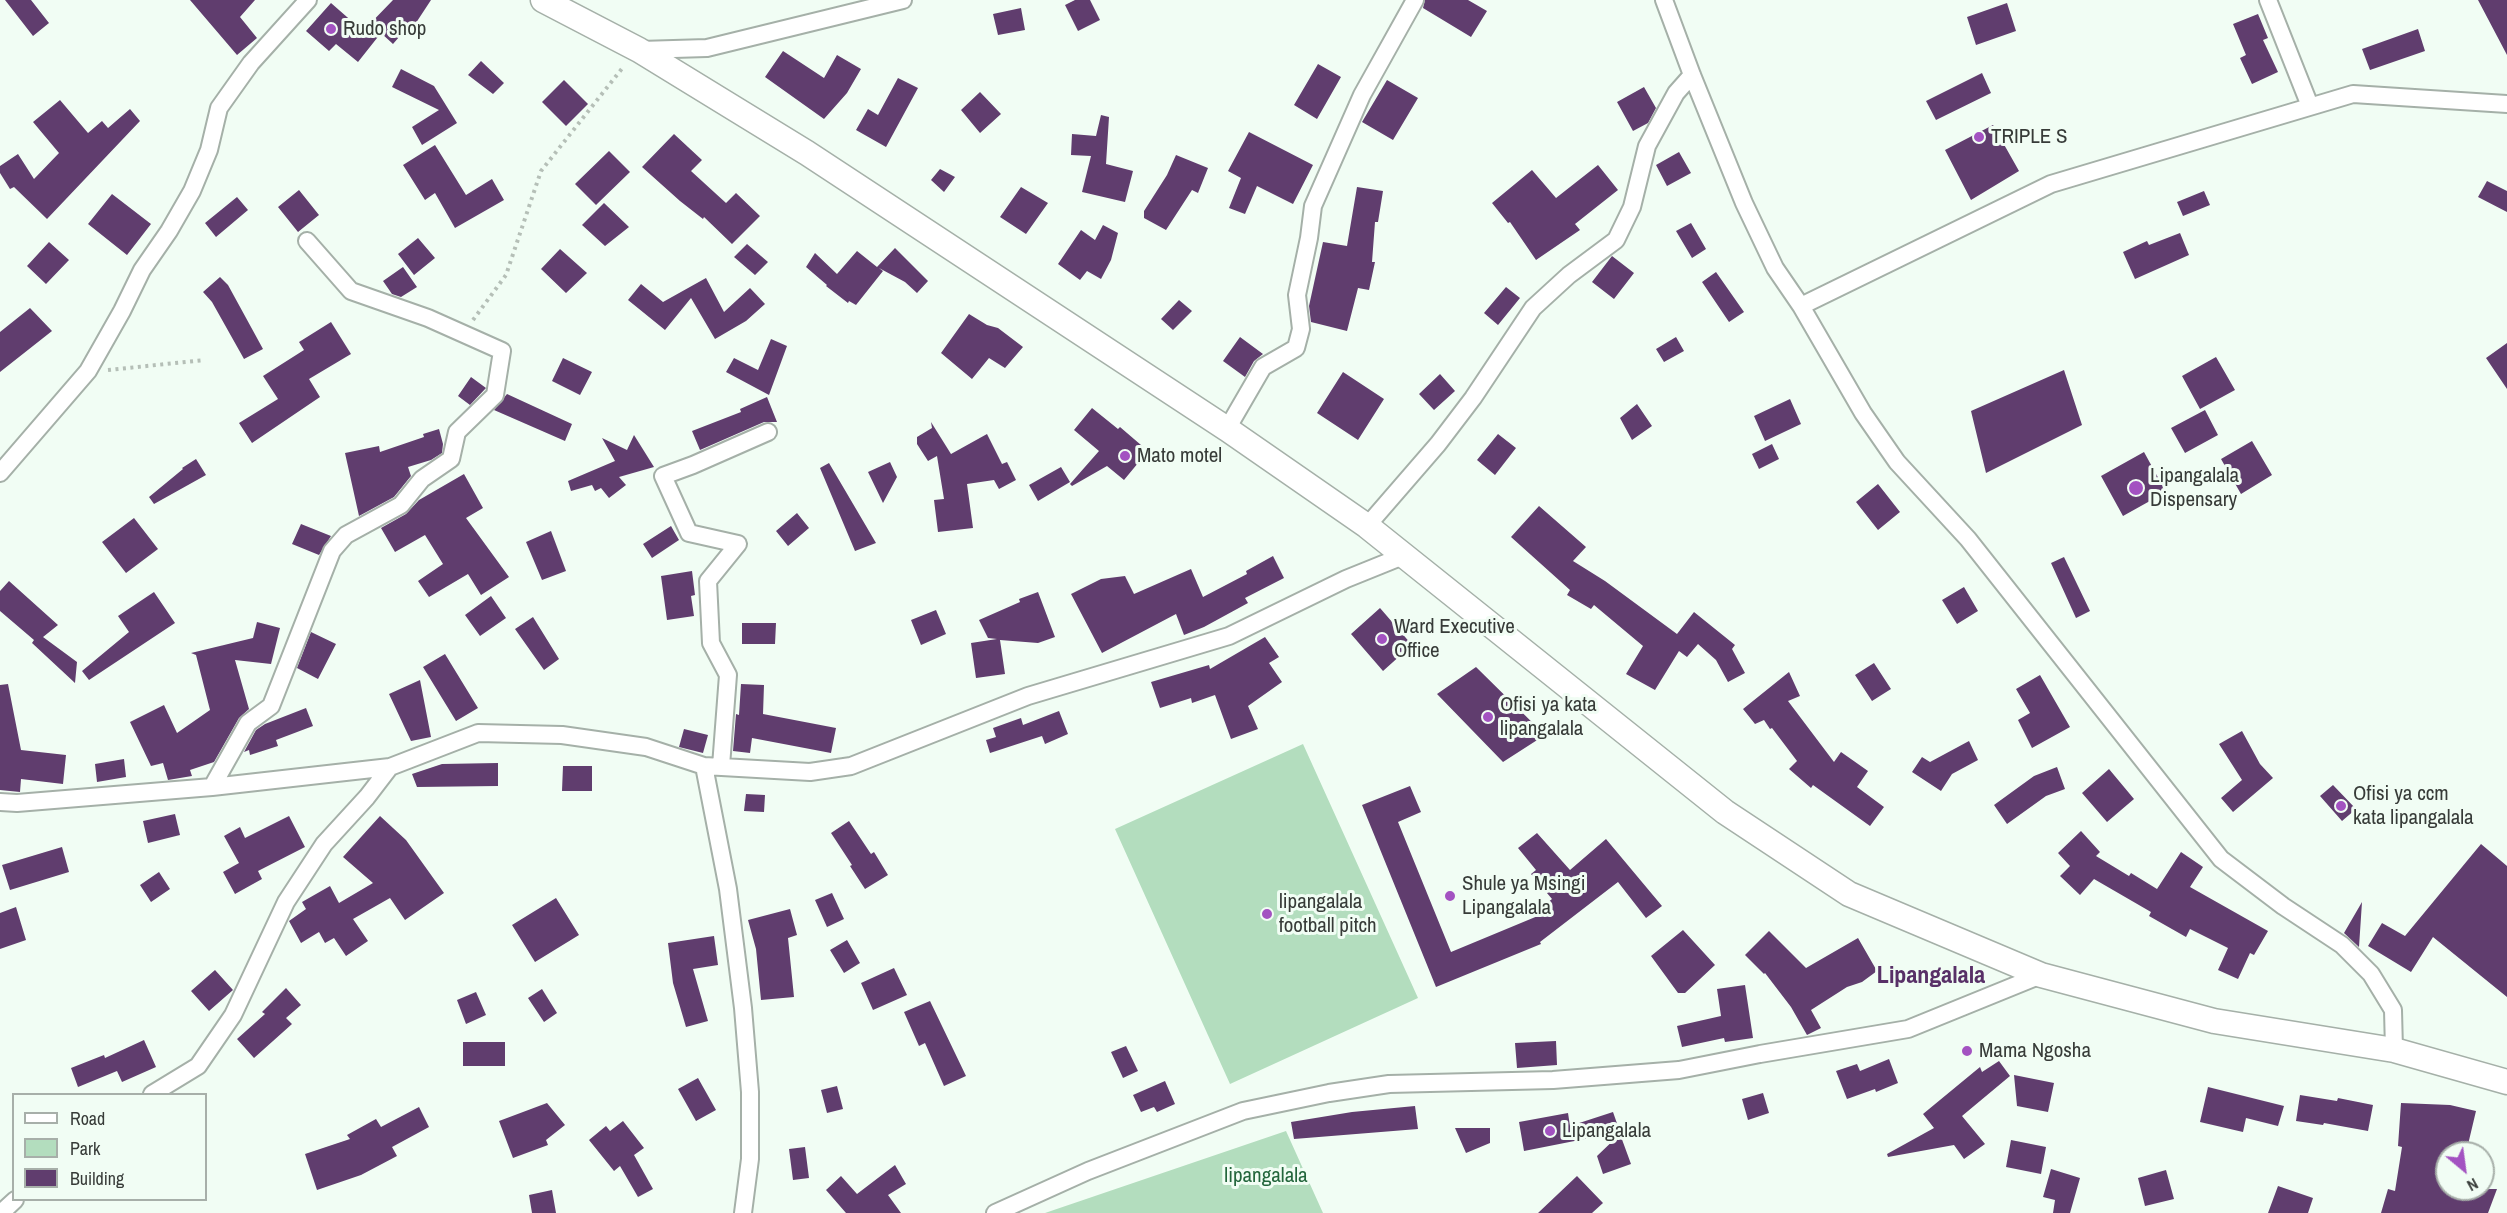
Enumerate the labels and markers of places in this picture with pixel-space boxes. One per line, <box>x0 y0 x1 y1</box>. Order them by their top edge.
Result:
place label: Rudo shop <box>343 16 426 42</box>
marker: Rudo shop <box>324 22 338 36</box>
place label: TRIPLE S <box>1991 124 2068 150</box>
marker: TRIPLE S <box>1972 130 1986 144</box>
place label: Mato motel <box>1137 443 1222 469</box>
marker: Mato motel <box>1118 449 1132 463</box>
place label: Lipangalala Dispensary <box>2150 463 2239 513</box>
marker: Lipangalala Dispensary <box>2127 479 2145 497</box>
place label: Ward Executive Office <box>1394 614 1515 664</box>
marker: Ward Executive Office <box>1375 632 1389 646</box>
place label: Ofisi ya kata lipangalala <box>1500 692 1597 742</box>
marker: Ofisi ya kata lipangalala <box>1481 710 1495 724</box>
place label: Ofisi ya ccm kata lipangalala <box>2353 781 2474 831</box>
marker: Ofisi ya ccm kata lipangalala <box>2334 799 2348 813</box>
place label: Shule ya Msingi Lipangalala <box>1462 871 1585 921</box>
place label: lipangalala football pitch <box>1279 889 1377 939</box>
marker: Shule ya Msingi Lipangalala <box>1443 889 1457 903</box>
marker: lipangalala football pitch <box>1260 907 1274 921</box>
place label: Mama Ngosha <box>1979 1038 2091 1064</box>
marker: Mama Ngosha <box>1960 1044 1974 1058</box>
place label: Lipangalala <box>1562 1118 1651 1144</box>
marker: Lipangalala <box>1543 1124 1557 1138</box>

